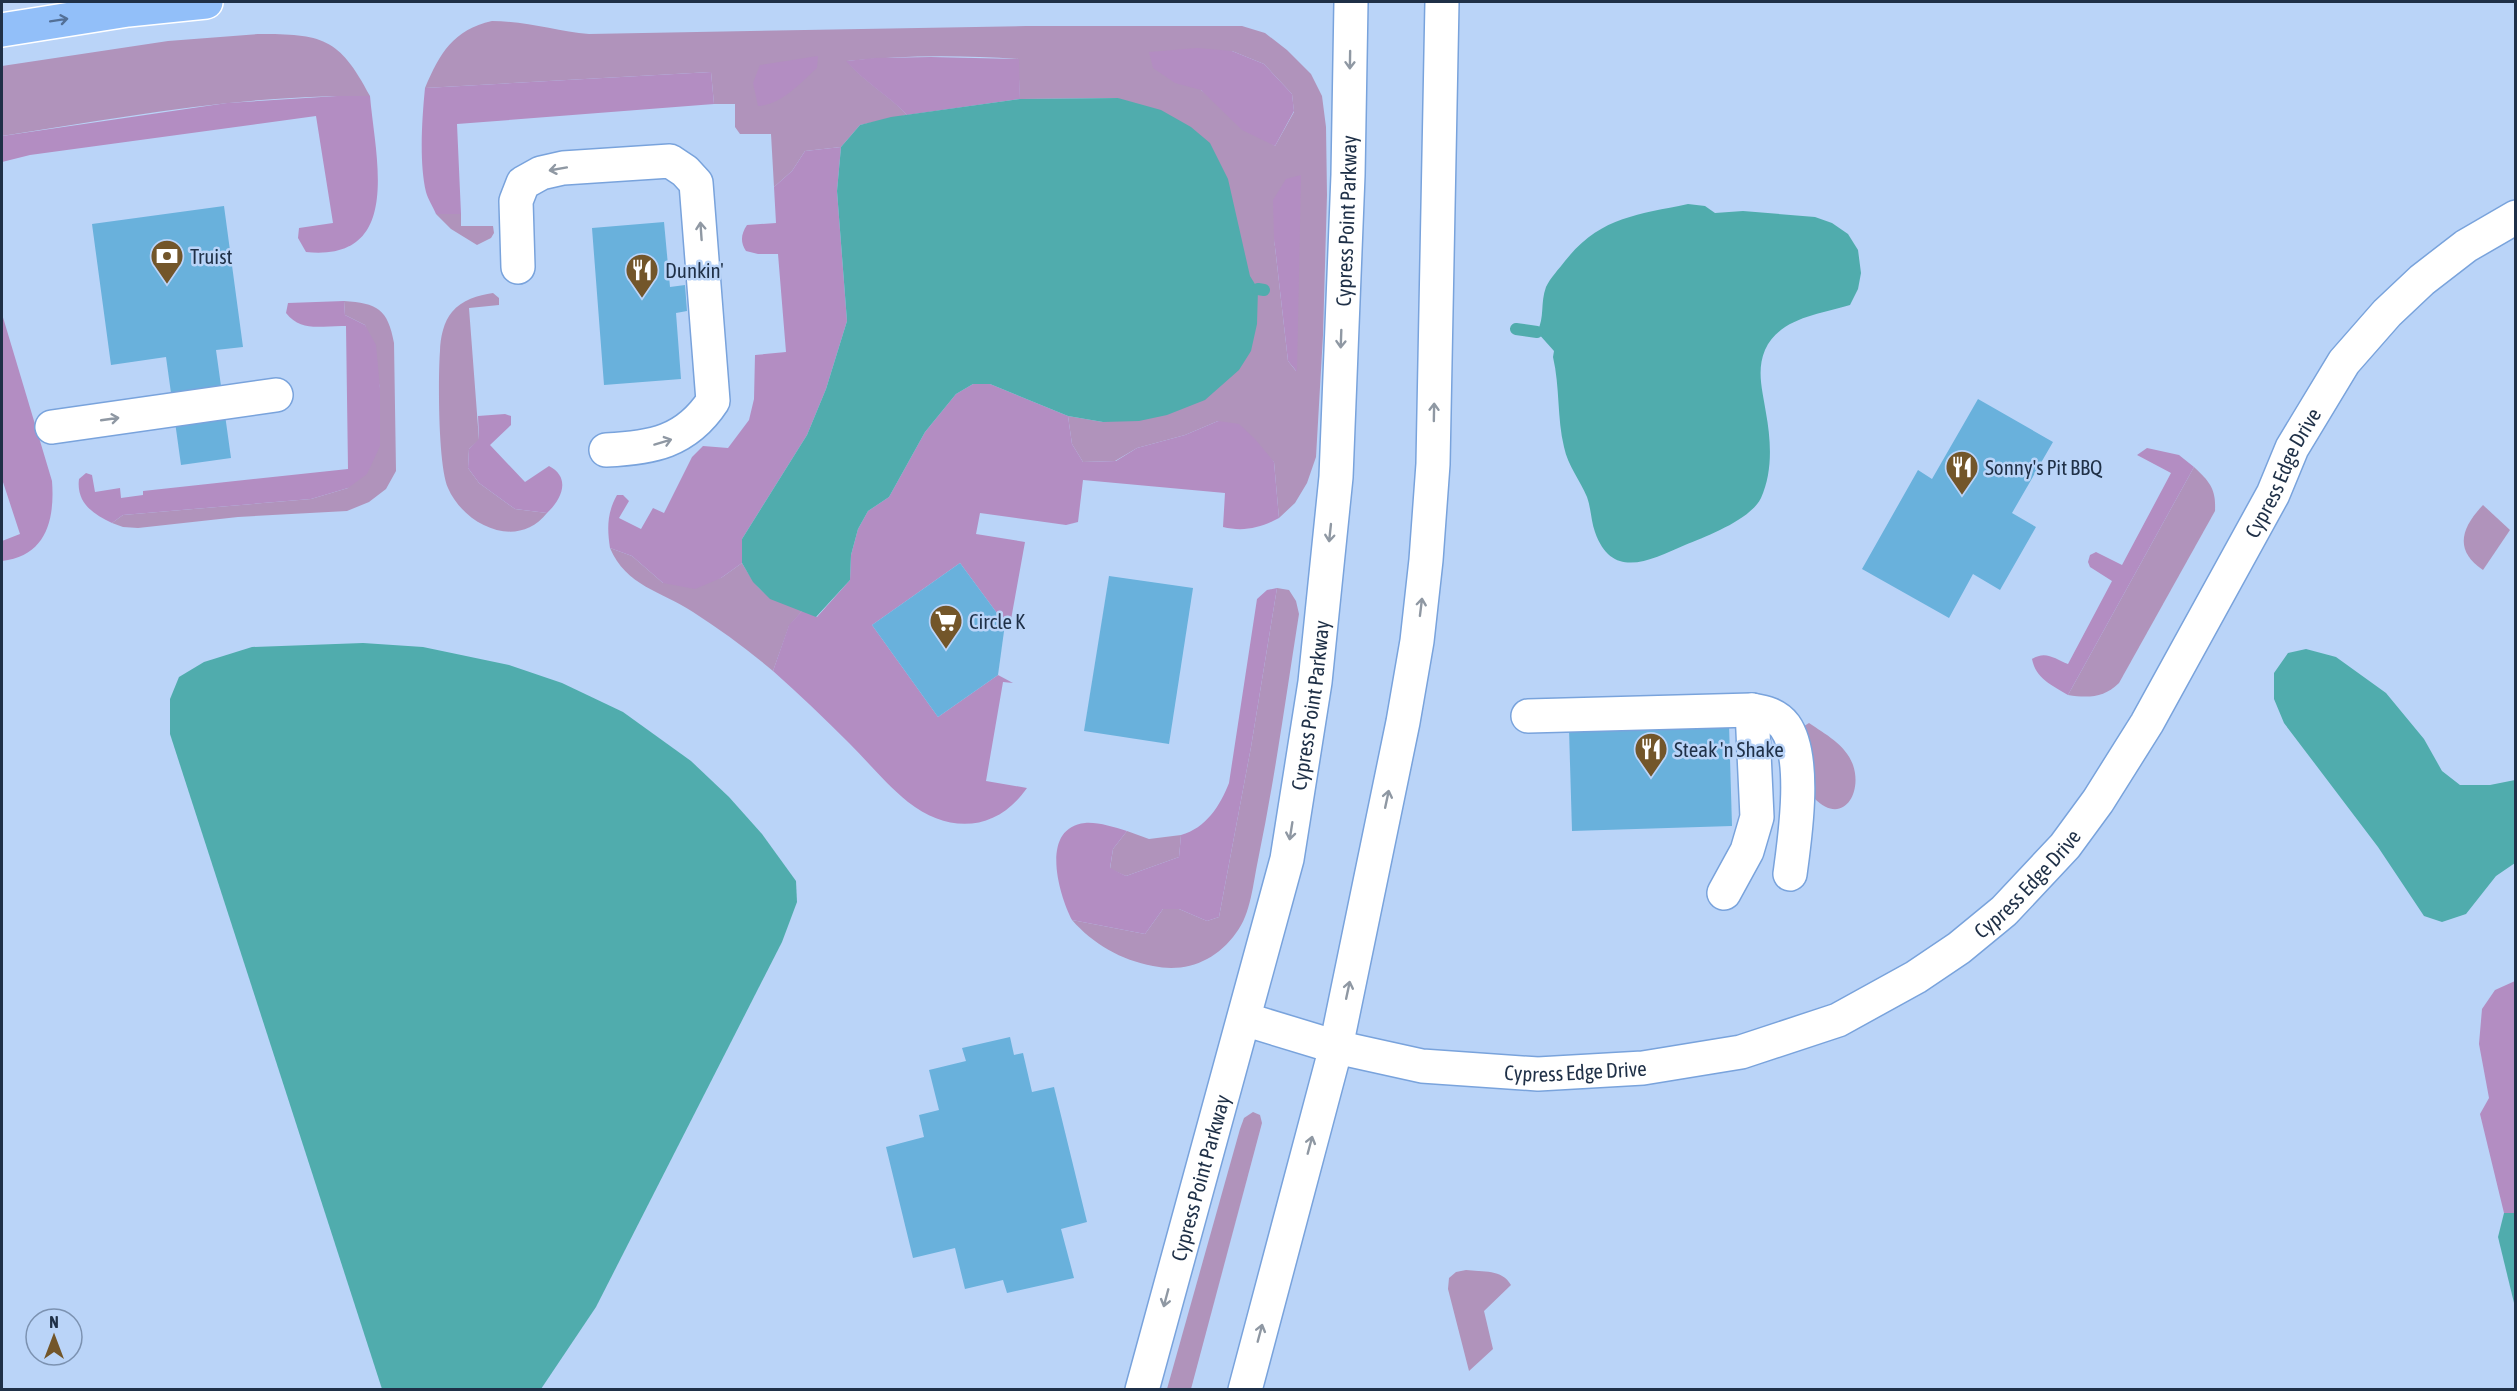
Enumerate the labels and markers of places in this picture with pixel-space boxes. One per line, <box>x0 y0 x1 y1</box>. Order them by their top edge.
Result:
bank icon: Truist <box>149 238 185 285</box>
place label: Truist <box>190 244 233 268</box>
restaurant icon: Dunkin' <box>624 252 660 299</box>
place label: Dunkin' <box>665 258 724 282</box>
restaurant icon: Sonny's Pit BBQ <box>1944 449 1980 496</box>
place label: Sonny's Pit BBQ <box>1985 455 2103 479</box>
supermarket icon: Circle K <box>928 603 964 650</box>
place label: Circle K <box>969 609 1026 633</box>
restaurant icon: Steak 'n Shake <box>1633 731 1669 778</box>
place label: Steak 'n Shake <box>1674 737 1784 761</box>

